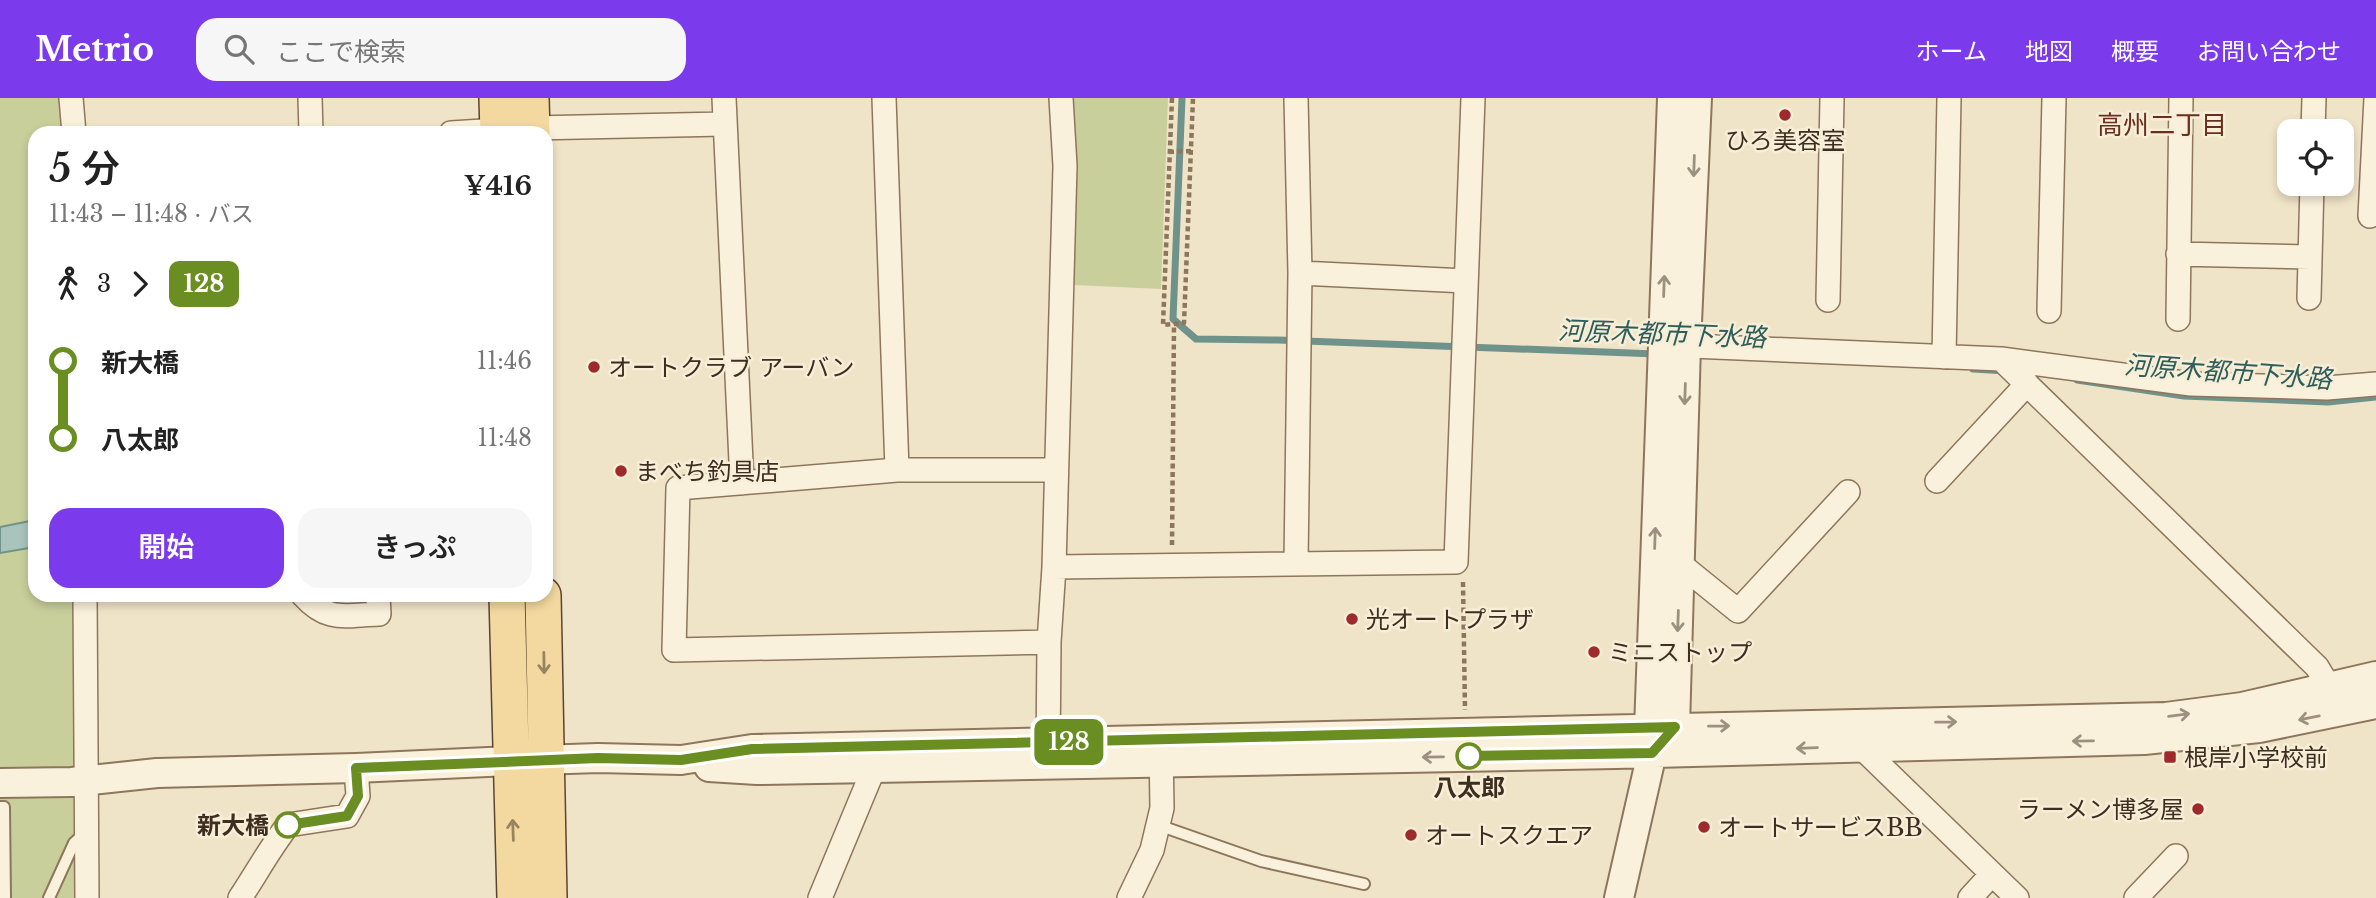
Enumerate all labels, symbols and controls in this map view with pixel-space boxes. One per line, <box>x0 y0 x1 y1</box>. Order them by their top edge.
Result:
search box <box>196 18 686 81</box>
text: Metrio <box>35 29 154 70</box>
icon: search <box>220 30 258 68</box>
text: ここで検索 <box>276 36 406 68</box>
text: ホーム <box>1916 37 1987 66</box>
text: 地図 <box>2025 37 2073 66</box>
text: 概要 <box>2111 37 2159 66</box>
text: お問い合わせ <box>2197 37 2341 66</box>
marker: ひろ美容室 <box>1777 107 1793 123</box>
district label: 高州二丁目 <box>2097 109 2227 141</box>
map controls <box>2277 119 2354 196</box>
button: locate <box>2277 119 2354 196</box>
place label: ひろ美容室 <box>1725 126 1845 155</box>
text: 5 分 <box>49 145 120 192</box>
one-way arrow <box>1687 154 1700 177</box>
text: ¥416 <box>464 170 532 202</box>
text: 11:43 – 11:48 · バス <box>49 200 254 228</box>
icon: walk <box>49 265 87 303</box>
icon: forward <box>121 265 159 303</box>
text: 128 <box>183 269 225 298</box>
text: 3 <box>97 270 111 298</box>
one-way arrow <box>1658 275 1671 298</box>
water label: 河原木都市下水路 <box>1557 314 1768 354</box>
text: 新大橋 <box>101 347 179 379</box>
text: 11:46 <box>477 347 532 375</box>
water label: 河原木都市下水路 <box>2123 349 2335 395</box>
place label: オートクラブ アーバン <box>608 353 854 382</box>
marker: オートクラブ アーバン <box>586 359 602 375</box>
one-way arrow <box>1678 382 1692 405</box>
text: 八太郎 <box>101 424 179 456</box>
text: 11:48 <box>478 424 532 452</box>
place label: まべち釣具店 <box>635 457 779 486</box>
marker: まべち釣具店 <box>613 463 629 479</box>
button: 開始 <box>49 508 284 588</box>
button: きっぷ <box>298 508 532 588</box>
one-way arrow <box>1649 527 1662 550</box>
place label: 光オートプラザ <box>1366 605 1534 634</box>
one-way arrow <box>1671 609 1685 632</box>
marker: 光オートプラザ <box>1344 611 1360 627</box>
place label: ミニストップ <box>1608 638 1752 667</box>
marker: ミニストップ <box>1586 644 1602 660</box>
one-way arrow <box>538 651 551 674</box>
one-way arrow <box>2167 709 2190 722</box>
one-way arrow <box>2298 711 2321 725</box>
one-way arrow <box>1934 715 1957 729</box>
line badge: 128 <box>1029 719 1109 765</box>
one-way arrow <box>1707 719 1730 733</box>
text: 128 <box>1048 727 1090 756</box>
one-way arrow <box>2072 734 2095 748</box>
one-way arrow <box>1796 741 1819 755</box>
marker: 八太郎 <box>1456 743 1482 769</box>
place label: 根岸小学校前 <box>2184 743 2328 772</box>
marker: 根岸小学校前 <box>2162 749 2178 765</box>
one-way arrow <box>1421 750 1444 764</box>
place label: 八太郎 <box>1433 773 1505 802</box>
place label: ラーメン博多屋 <box>2017 795 2184 824</box>
marker: ラーメン博多屋 <box>2190 801 2206 817</box>
place label: 新大橋 <box>197 811 269 840</box>
marker: 新大橋 <box>275 812 301 838</box>
place label: オートサービスBB <box>1718 813 1923 842</box>
one-way arrow <box>507 819 520 842</box>
marker: オートサービスBB <box>1696 819 1712 835</box>
place label: オートスクエア <box>1425 821 1593 850</box>
marker: オートスクエア <box>1403 827 1419 843</box>

